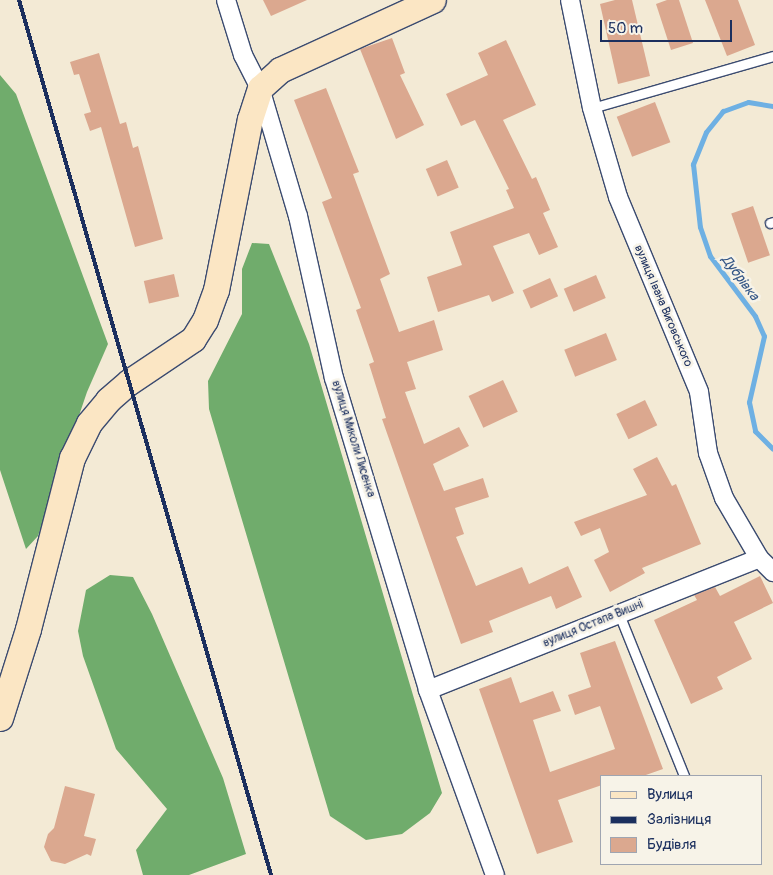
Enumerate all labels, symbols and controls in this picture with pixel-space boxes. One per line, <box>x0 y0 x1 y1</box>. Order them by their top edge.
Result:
scale bar <box>603 10 736 42</box>
text: 50 m <box>608 19 643 38</box>
street label: вулиця Івана Виговського <box>631 243 695 369</box>
water label: Дубрівка <box>718 252 762 304</box>
street label: вулиця Миколи Лисенка <box>328 379 378 499</box>
street label: вулиця Остапа Вишні <box>541 597 645 651</box>
legend <box>600 775 763 865</box>
text: Вулиця <box>647 785 693 804</box>
text: Залізниця <box>647 810 711 829</box>
text: Будівля <box>647 835 696 854</box>

